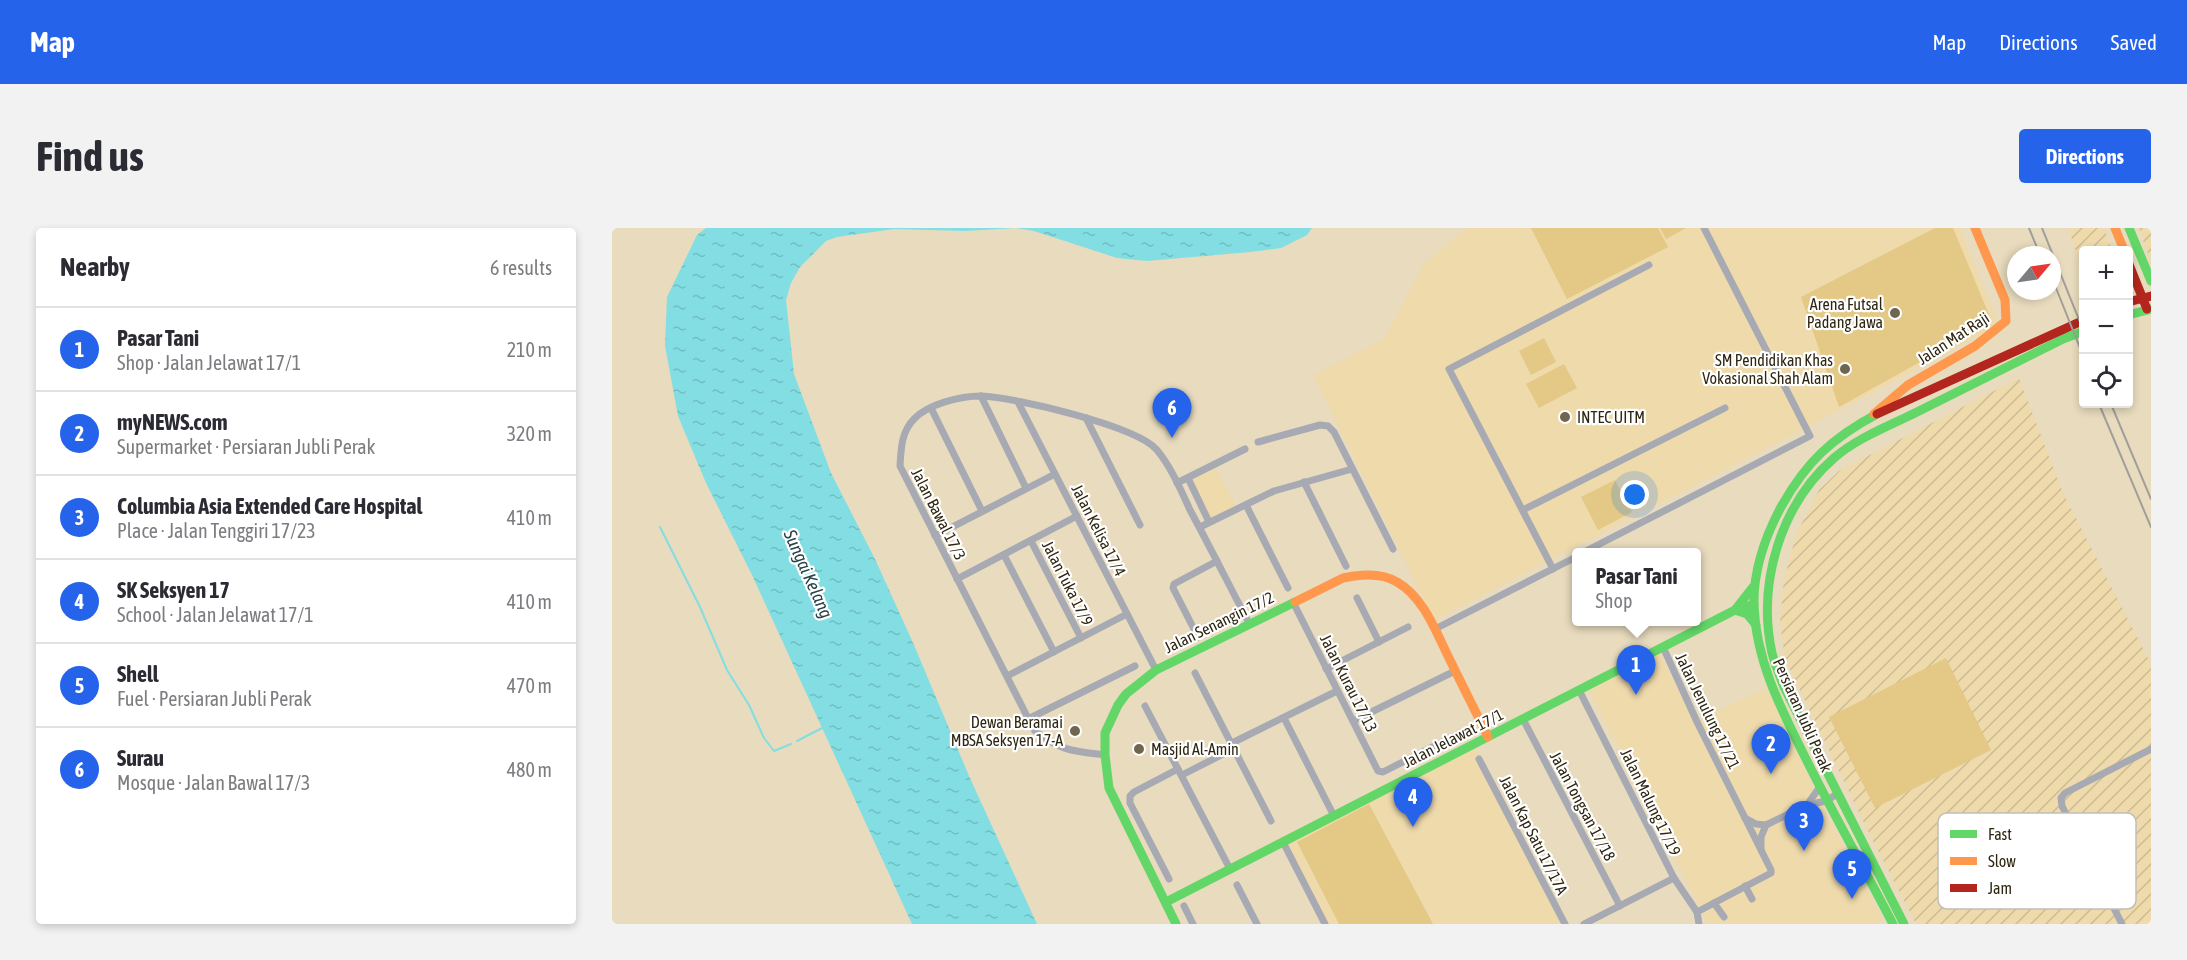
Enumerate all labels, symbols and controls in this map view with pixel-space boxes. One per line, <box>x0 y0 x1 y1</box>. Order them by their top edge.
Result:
text: Map <box>30 26 75 58</box>
text: Map <box>1932 30 1966 54</box>
text: Directions <box>1999 30 2078 54</box>
text: Saved <box>2111 30 2157 54</box>
button: Directions <box>2019 129 2151 183</box>
text: Find us <box>36 132 144 180</box>
north arrow <box>2007 246 2061 300</box>
map controls <box>2079 246 2133 408</box>
button: + <box>2079 246 2133 300</box>
text: Nearby <box>60 252 130 282</box>
text: 6 results <box>490 256 552 279</box>
place label: Arena Futsal Padang Jawa <box>1807 295 1884 332</box>
button: − <box>2079 300 2133 354</box>
marker: Arena Futsal Padang Jawa <box>1888 306 1902 320</box>
street label: Jalan Mat Raji <box>1914 308 1993 369</box>
text: Pasar Tani <box>117 325 199 351</box>
text: 1 <box>75 338 84 361</box>
text: 210 m <box>507 338 552 361</box>
text: Shop · Jalan Jelawat 17/1 <box>117 351 301 374</box>
place label: SM Pendidikan Khas Vokasional Shah Alam <box>1702 351 1833 387</box>
button: locate <box>2079 354 2133 408</box>
marker: SM Pendidikan Khas Vokasional Shah Alam <box>1838 362 1852 376</box>
pin: 6 <box>1152 388 1192 438</box>
place label: INTEC UITM <box>1577 408 1645 426</box>
text: myNEWS.com <box>117 409 228 435</box>
marker: INTEC UITM <box>1558 410 1572 424</box>
text: 2 <box>75 422 84 445</box>
text: 320 m <box>507 422 552 445</box>
text: Supermarket · Persiaran Jubli Perak <box>117 435 375 458</box>
street label: Jalan Bawal 17/3 <box>908 465 970 563</box>
your location <box>1620 480 1649 509</box>
street label: Jalan Kelisa 17/4 <box>1068 481 1130 579</box>
text: Columbia Asia Extended Care Hospital <box>117 493 422 519</box>
text: 3 <box>75 506 84 529</box>
text: 410 m <box>507 506 552 529</box>
text: Place · Jalan Tenggiri 17/23 <box>117 519 316 542</box>
water label: Sungai Kelang <box>779 525 837 621</box>
street label: Jalan Tuka 17/9 <box>1039 538 1097 628</box>
popup <box>1572 548 1701 626</box>
text: Pasar Tani <box>1595 563 1678 589</box>
text: SK Seksyen 17 <box>117 577 230 603</box>
street label: Jalan Senangin 17/2 <box>1161 588 1277 657</box>
text: Shop <box>1595 589 1632 612</box>
text: 4 <box>75 590 84 613</box>
text: 410 m <box>507 590 552 613</box>
text: School · Jalan Jelawat 17/1 <box>117 603 314 626</box>
street label: Jalan Kurau 17/13 <box>1317 631 1381 735</box>
pin: 1 <box>1616 646 1656 695</box>
street label: Jalan Jenulung 17/21 <box>1671 650 1744 772</box>
street label: Persiaran Jubli Perak <box>1770 655 1836 775</box>
text: Shell <box>117 661 159 687</box>
text: 5 <box>75 674 84 697</box>
text: 470 m <box>507 674 552 697</box>
text: Fuel · Persiaran Jubli Perak <box>117 687 312 710</box>
street label: Jalan Jelawat 17/1 <box>1400 705 1506 771</box>
place label: Dewan Beramai MBSA Seksyen 17-A <box>951 713 1063 750</box>
marker: Dewan Beramai MBSA Seksyen 17-A <box>1068 724 1082 738</box>
pin: 2 <box>1752 724 1790 774</box>
place label: Masjid Al-Amin <box>1151 740 1239 759</box>
marker: Masjid Al-Amin <box>1132 742 1146 756</box>
text: Surau <box>117 745 164 771</box>
street label: Jalan Malung 17/19 <box>1616 746 1685 859</box>
street label: Jalan Tongsan 17/18 <box>1546 748 1619 864</box>
text: 6 <box>75 758 84 781</box>
text: 480 m <box>507 758 552 781</box>
text: Mosque · Jalan Bawal 17/3 <box>117 771 310 794</box>
street label: Jalan Kap Satu 17/17A <box>1495 773 1572 898</box>
pin: 4 <box>1394 778 1432 827</box>
pin: 3 <box>1784 802 1824 851</box>
legend <box>1938 813 2136 909</box>
text: Fast <box>1988 825 2012 843</box>
pin: 5 <box>1832 850 1872 899</box>
text: Slow <box>1988 852 2016 870</box>
text: Jam <box>1988 879 2012 897</box>

